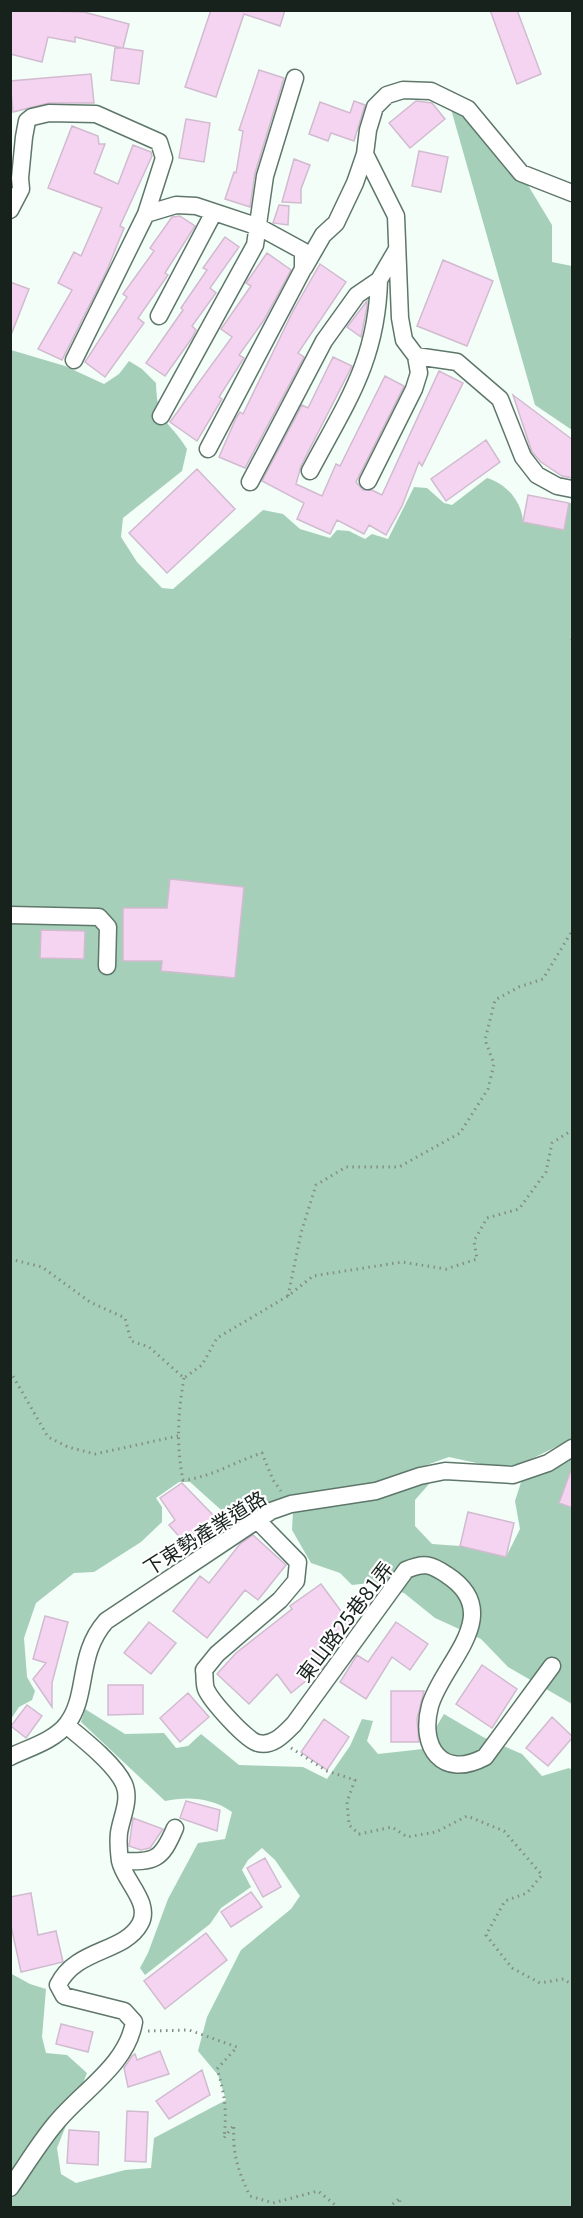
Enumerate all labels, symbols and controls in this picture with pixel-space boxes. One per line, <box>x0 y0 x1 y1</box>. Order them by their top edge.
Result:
street label: 下東勢產業道路 <box>137 1483 271 1581</box>
street label: 東山路25巷81弄 <box>289 1555 399 1687</box>

